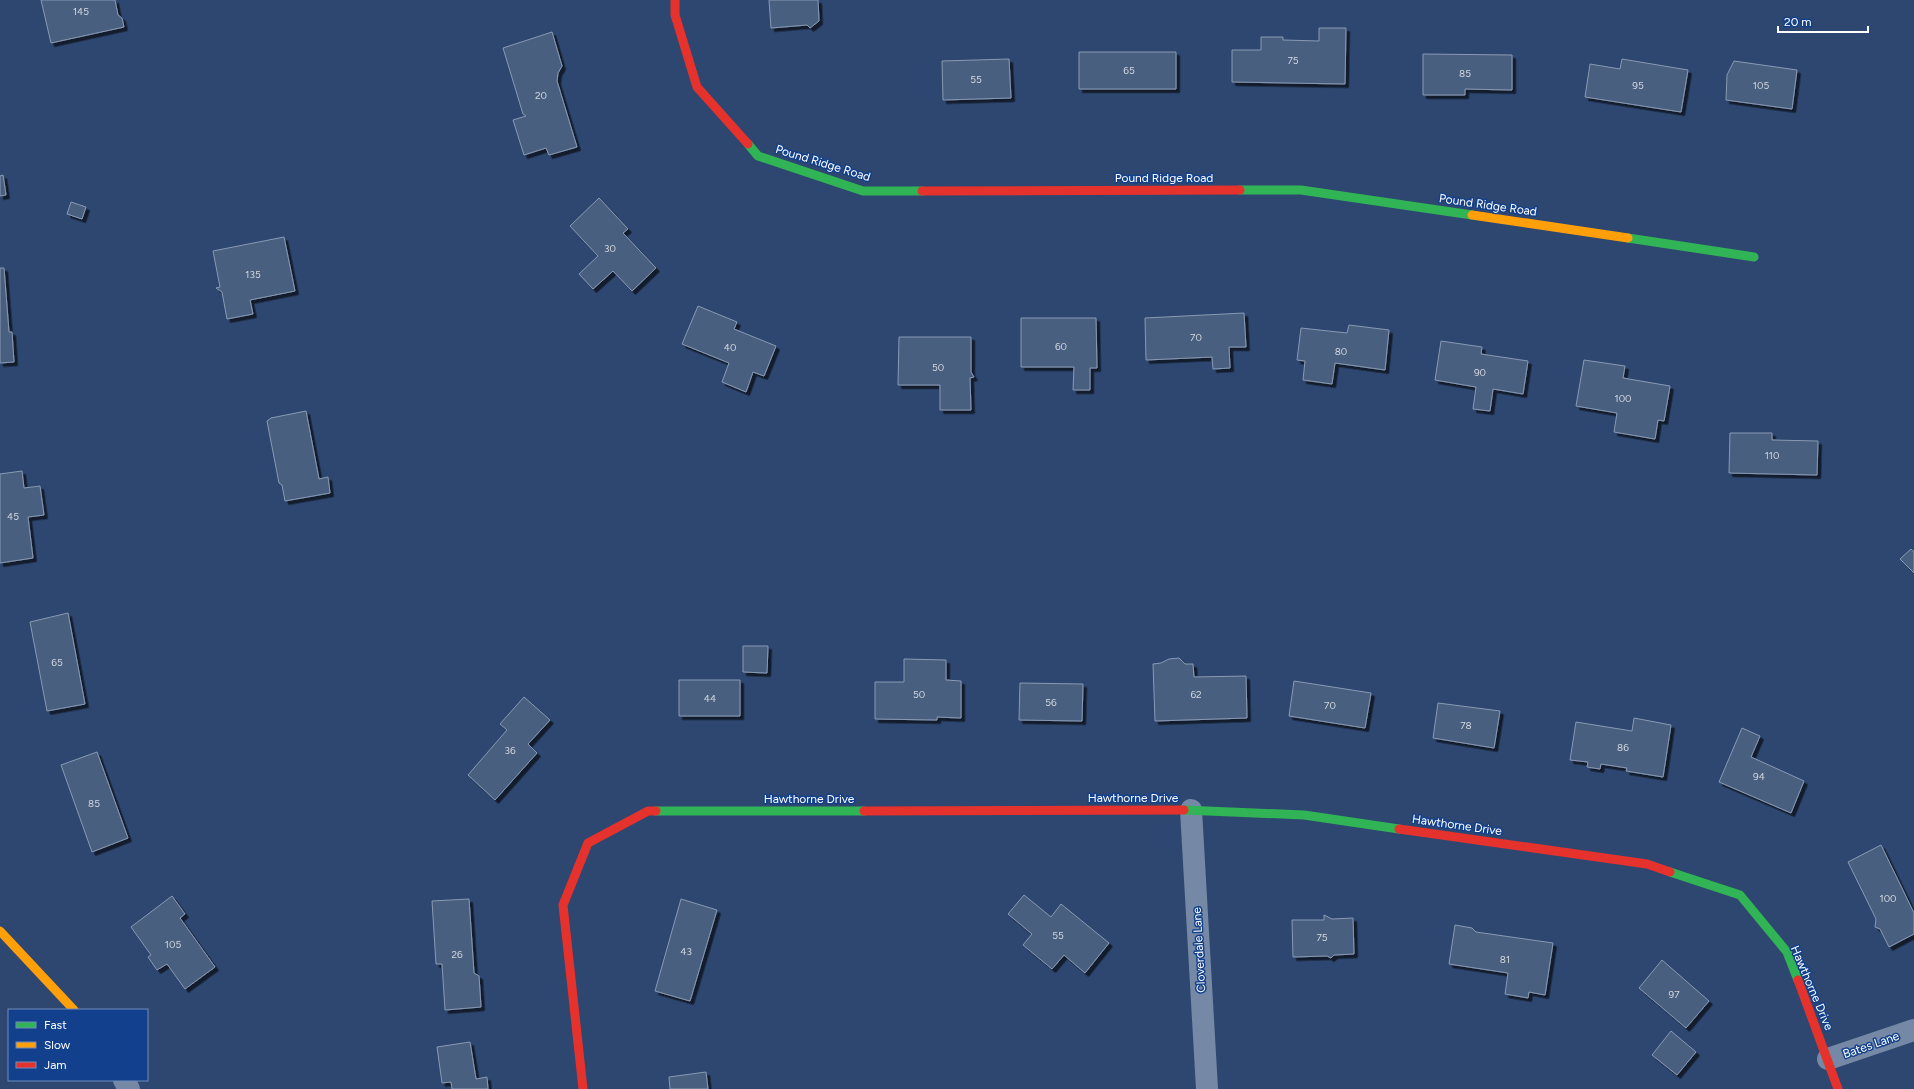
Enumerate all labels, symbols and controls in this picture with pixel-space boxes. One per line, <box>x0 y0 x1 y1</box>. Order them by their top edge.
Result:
house number: 145 <box>73 5 89 18</box>
scale bar <box>1778 8 1868 34</box>
text: 20 m <box>1784 15 1812 29</box>
house number: 75 <box>1287 54 1299 67</box>
house number: 65 <box>1123 64 1135 77</box>
house number: 85 <box>1459 67 1471 80</box>
house number: 55 <box>970 73 982 86</box>
house number: 95 <box>1632 79 1644 92</box>
house number: 105 <box>1753 79 1769 92</box>
house number: 20 <box>535 89 547 102</box>
street label: Pound Ridge Road <box>774 142 872 184</box>
street label: Pound Ridge Road <box>1115 171 1213 185</box>
street label: Pound Ridge Road <box>1438 191 1538 219</box>
house number: 30 <box>604 242 616 255</box>
house number: 135 <box>245 268 261 281</box>
house number: 70 <box>1190 331 1202 344</box>
house number: 60 <box>1055 340 1067 353</box>
house number: 40 <box>724 341 736 354</box>
house number: 80 <box>1335 345 1347 358</box>
house number: 50 <box>932 361 944 374</box>
house number: 90 <box>1474 366 1486 379</box>
house number: 100 <box>1615 392 1631 405</box>
house number: 110 <box>1765 449 1779 462</box>
house number: 45 <box>7 510 19 523</box>
house number: 65 <box>51 656 63 669</box>
house number: 50 <box>913 688 925 701</box>
house number: 62 <box>1190 688 1202 701</box>
house number: 44 <box>704 692 716 705</box>
house number: 56 <box>1045 696 1057 709</box>
house number: 70 <box>1324 699 1336 712</box>
house number: 78 <box>1460 719 1472 732</box>
house number: 86 <box>1617 741 1629 754</box>
house number: 36 <box>504 744 516 757</box>
house number: 94 <box>1753 770 1765 783</box>
street label: Hawthorne Drive <box>1088 791 1179 805</box>
street label: Hawthorne Drive <box>764 792 855 806</box>
house number: 85 <box>88 797 100 810</box>
street label: Hawthorne Drive <box>1411 812 1503 838</box>
house number: 100 <box>1880 892 1896 905</box>
street label: Cloverdale Lane <box>1190 906 1208 993</box>
house number: 55 <box>1052 929 1064 942</box>
house number: 75 <box>1316 931 1328 944</box>
house number: 105 <box>165 938 181 951</box>
street label: Hawthorne Drive <box>1788 944 1836 1033</box>
house number: 43 <box>680 945 692 958</box>
house number: 26 <box>451 948 463 961</box>
house number: 81 <box>1500 953 1510 966</box>
house number: 97 <box>1668 988 1680 1001</box>
legend <box>8 1009 148 1081</box>
text: Fast <box>44 1018 67 1032</box>
street label: Bates Lane <box>1841 1029 1901 1061</box>
text: Slow <box>44 1038 71 1052</box>
text: Jam <box>44 1058 67 1072</box>

